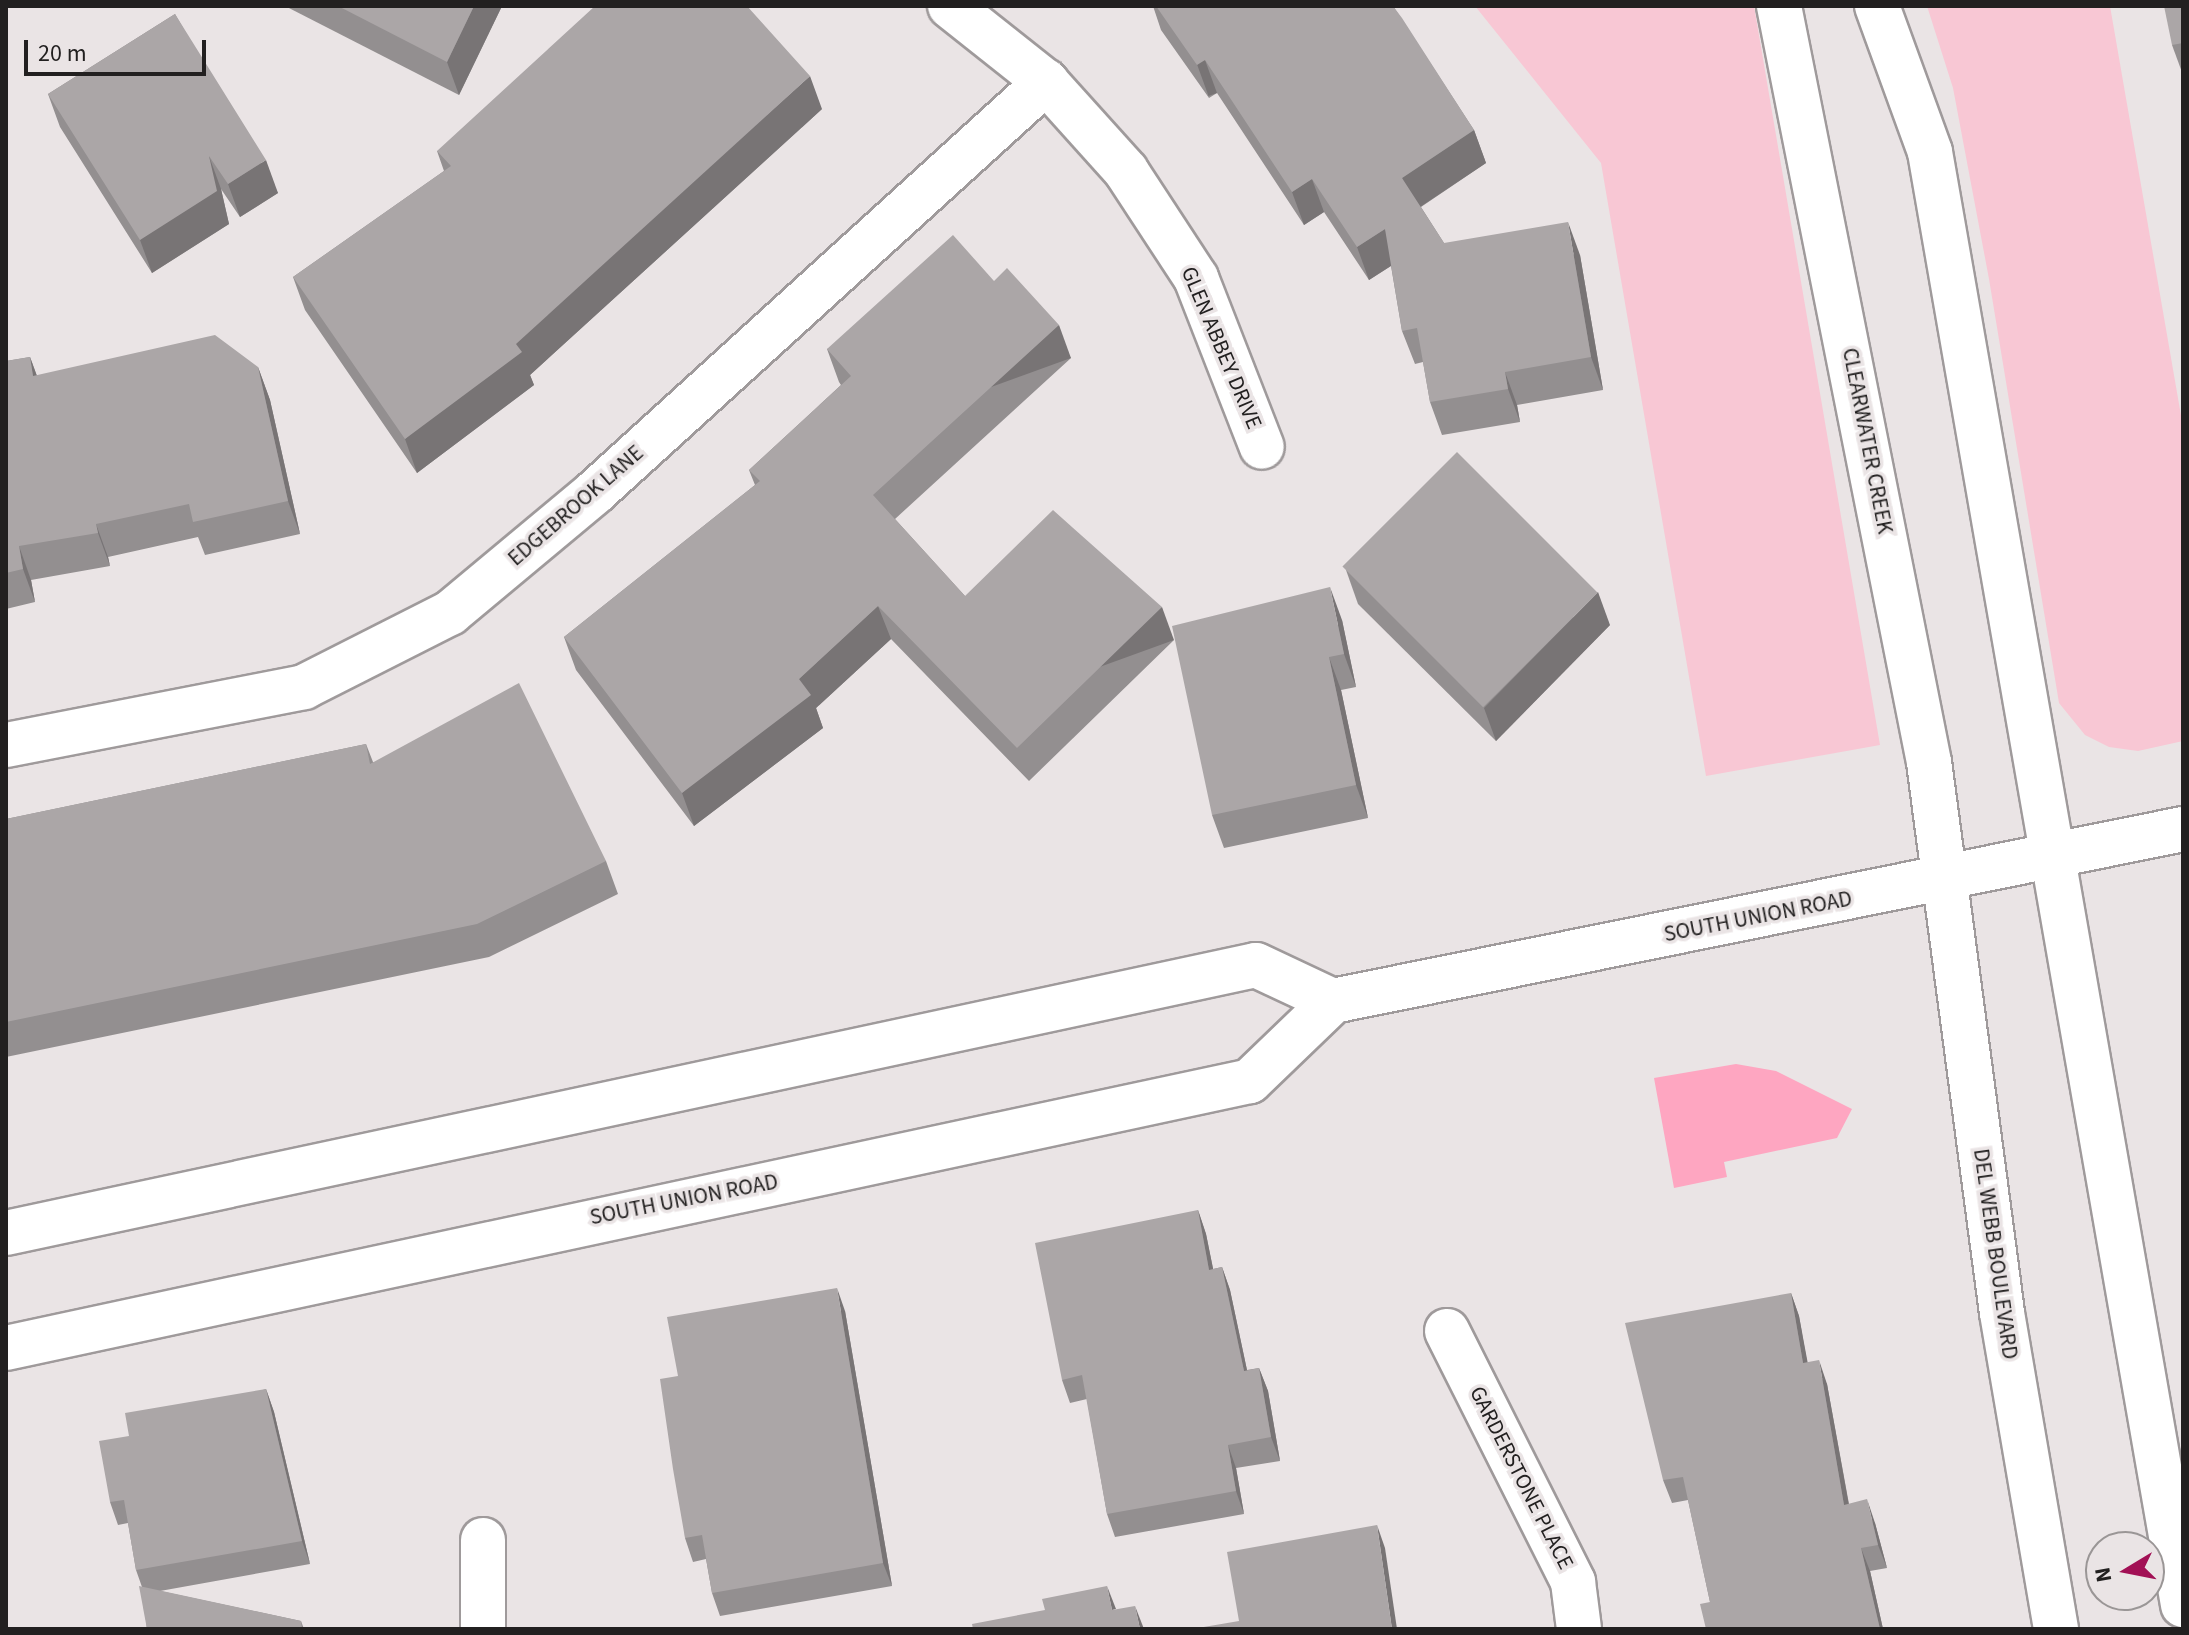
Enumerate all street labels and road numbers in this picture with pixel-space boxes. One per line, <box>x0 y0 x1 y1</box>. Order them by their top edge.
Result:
street label: GLEN ABBEY DRIVE <box>1175 263 1267 433</box>
street label: CLEARWATER CREEK <box>1836 346 1898 536</box>
street label: EDGEBROOK LANE <box>503 440 649 572</box>
street label: SOUTH UNION ROAD <box>1662 886 1854 948</box>
street label: DEL WEBB BOULEVARD <box>1967 1147 2023 1361</box>
street label: SOUTH UNION ROAD <box>588 1169 780 1231</box>
street label: GARDERSTONE PLACE <box>1463 1382 1579 1574</box>

